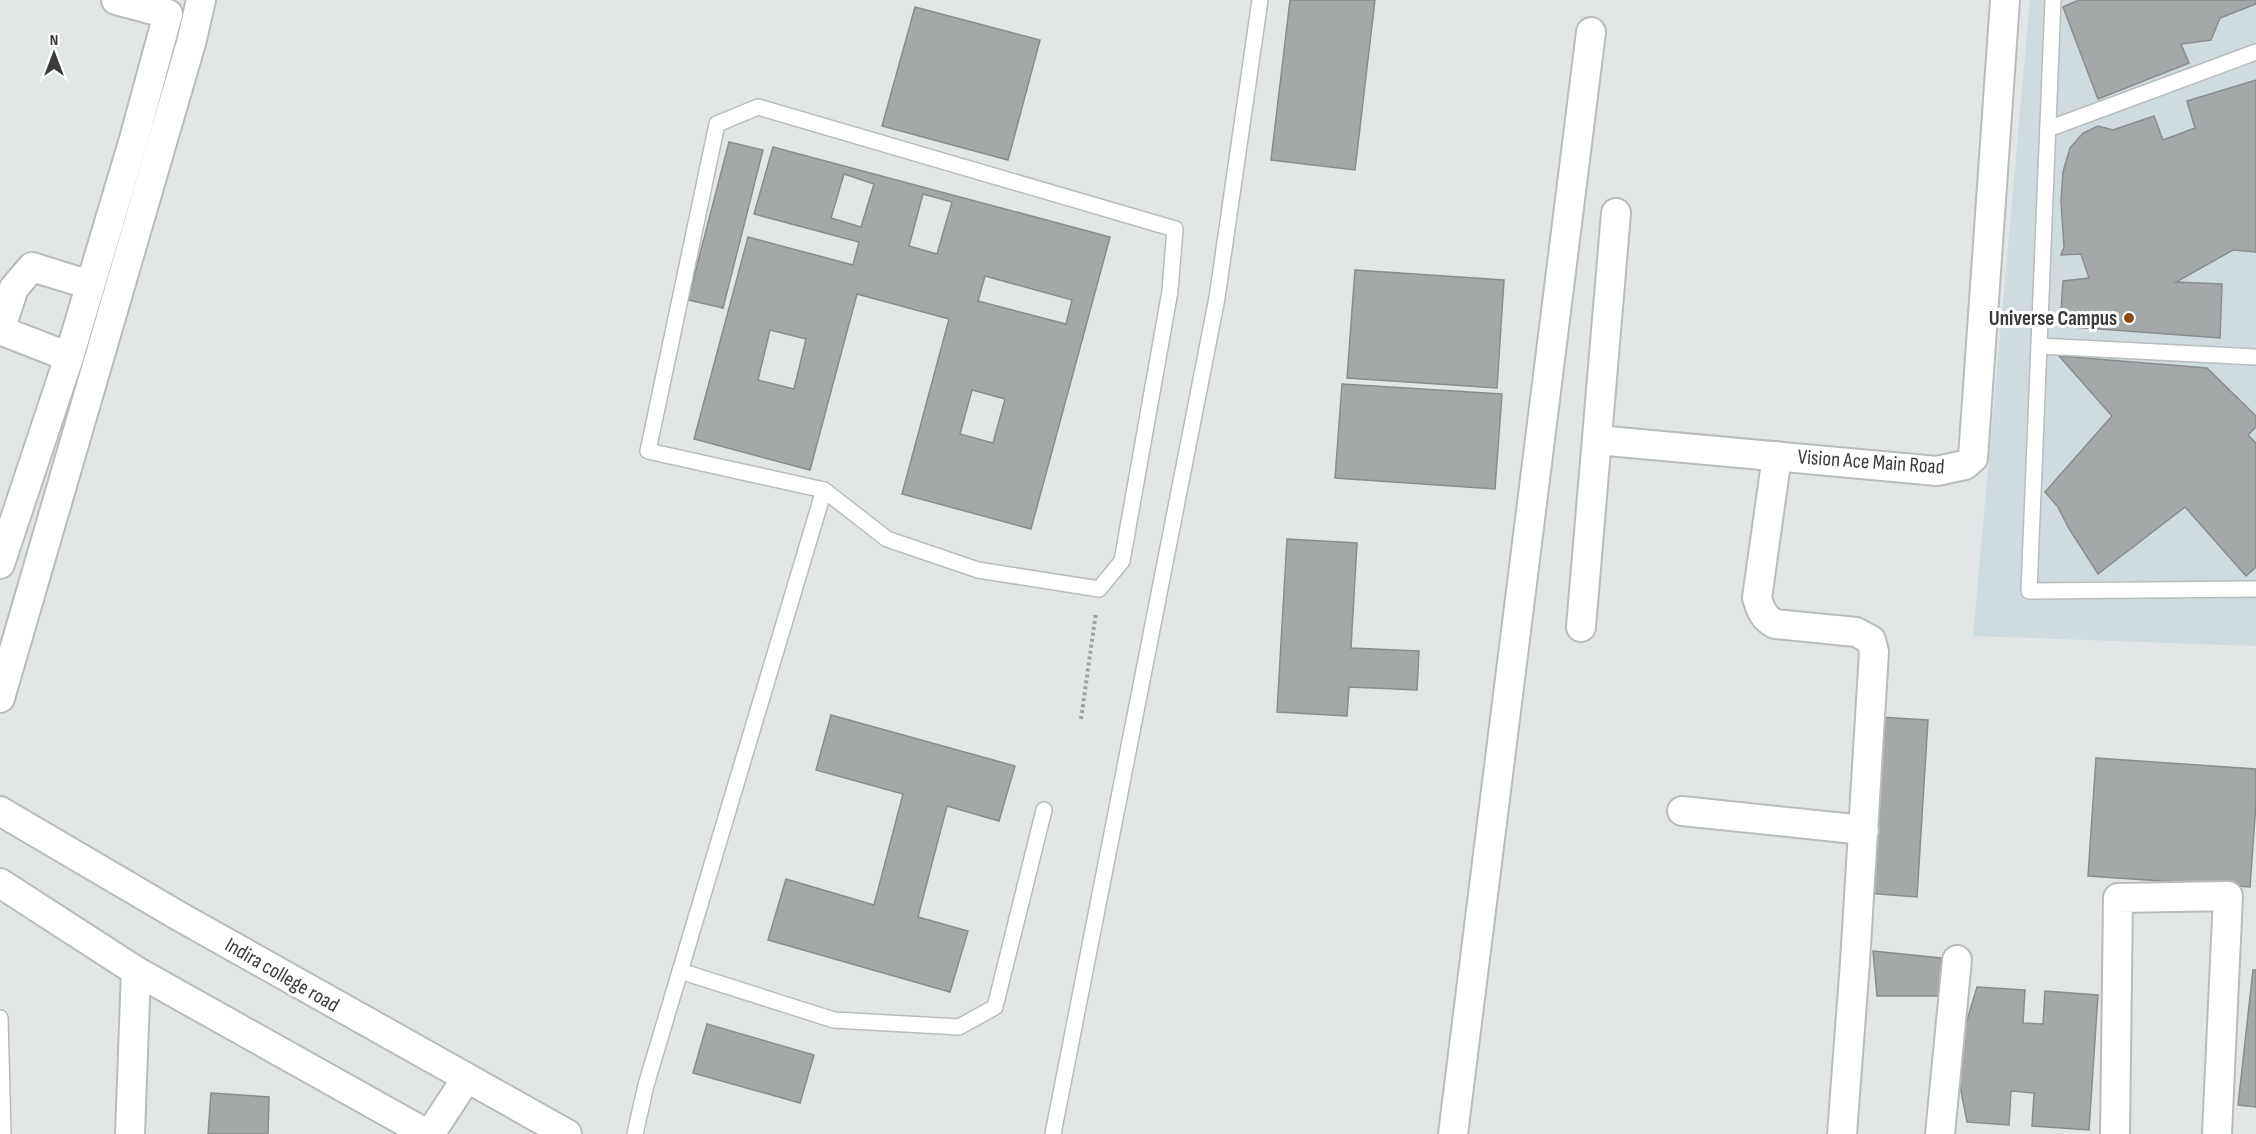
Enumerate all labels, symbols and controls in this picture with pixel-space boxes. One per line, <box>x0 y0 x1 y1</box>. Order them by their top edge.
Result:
north arrow <box>24 24 84 84</box>
text: N <box>50 31 58 50</box>
place label: Universe Campus <box>1989 306 2117 331</box>
marker: Universe Campus <box>2122 311 2136 325</box>
street label: Vision Ace Main Road <box>1797 444 1945 480</box>
street label: Indira college road <box>220 932 344 1018</box>

